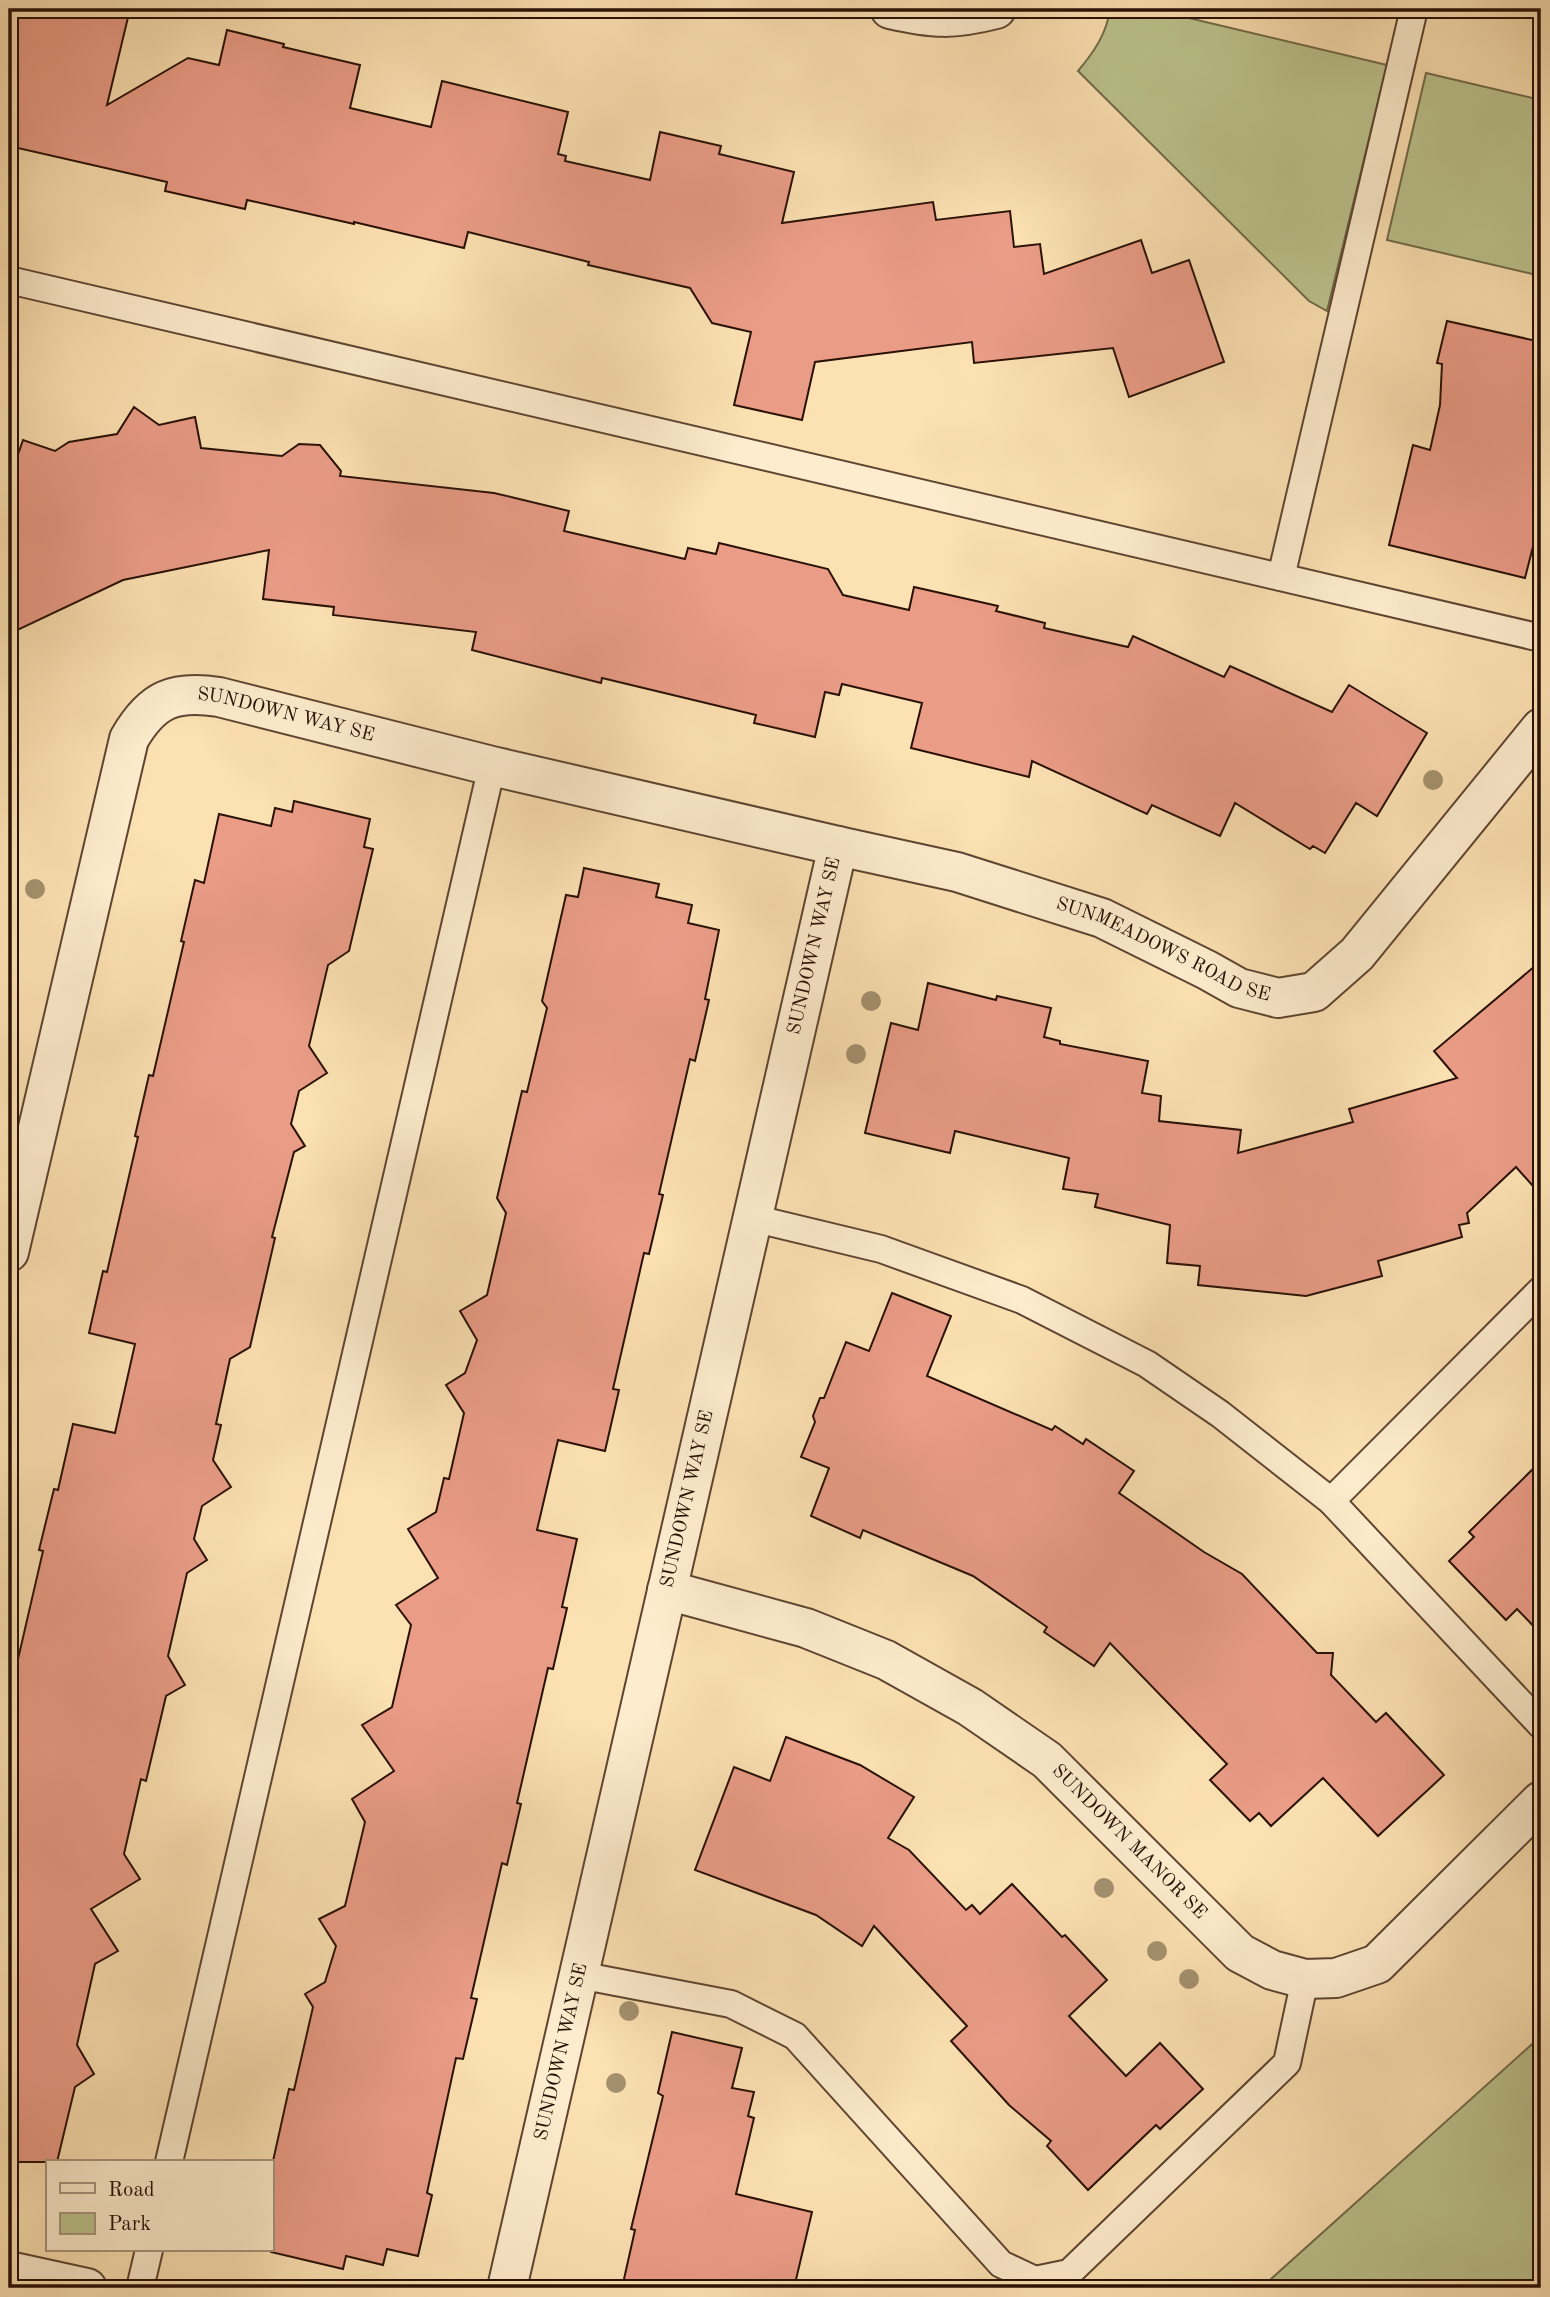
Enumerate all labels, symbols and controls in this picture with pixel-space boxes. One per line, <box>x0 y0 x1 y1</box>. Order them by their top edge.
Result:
street label: SUNDOWN WAY SE <box>197 685 376 745</box>
street label: SUNDOWN WAY SE <box>785 855 845 1037</box>
street label: SUNMEADOWS ROAD SE <box>1054 894 1272 1005</box>
street label: SUNDOWN WAY SE <box>658 1408 718 1590</box>
street label: SUNDOWN MANOR SE <box>1048 1761 1210 1923</box>
street label: SUNDOWN WAY SE <box>532 1961 592 2143</box>
legend <box>46 2160 273 2252</box>
text: Road <box>108 2180 155 2201</box>
text: Park <box>108 2214 151 2235</box>

